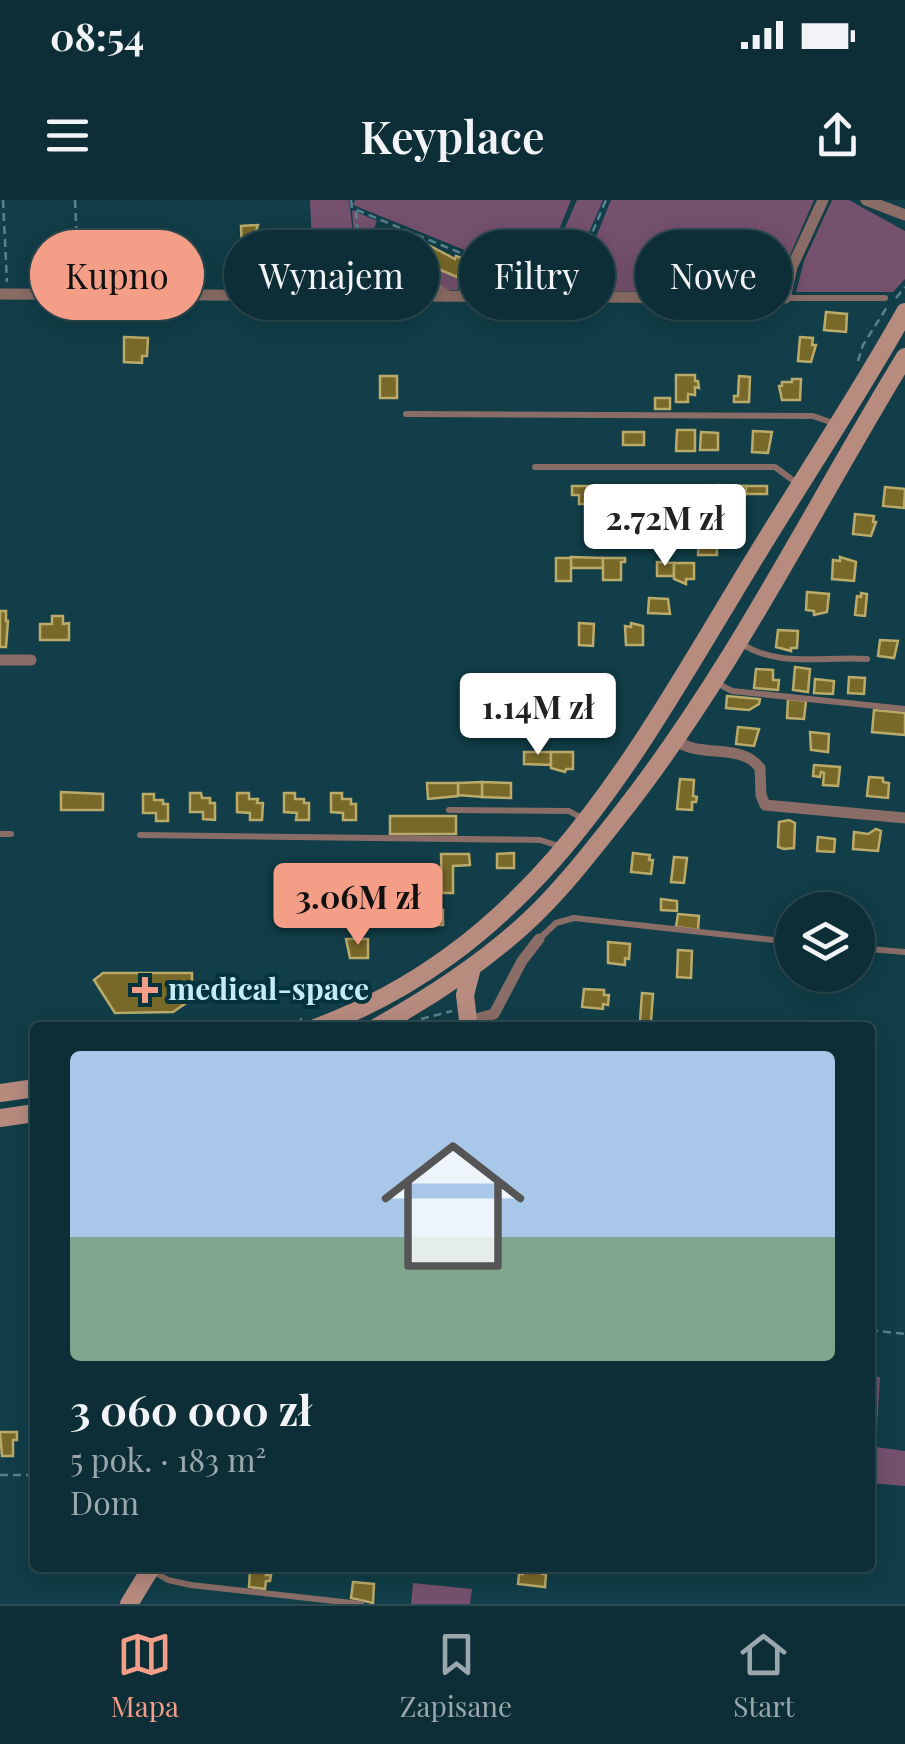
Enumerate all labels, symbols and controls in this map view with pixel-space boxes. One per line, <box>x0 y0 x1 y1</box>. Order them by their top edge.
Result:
text: 08:54 <box>50 10 144 61</box>
text: Keyplace <box>360 105 545 165</box>
icon: menu <box>40 108 95 163</box>
icon: share <box>810 108 865 163</box>
chip: Kupno <box>30 230 204 320</box>
chip: Wynajem <box>224 230 439 320</box>
chip: Filtry <box>459 230 615 320</box>
chip: Nowe <box>635 230 792 320</box>
pin: 2.72M zł <box>562 484 768 569</box>
text: 2.72M zł <box>606 495 724 538</box>
pin: 1.14M zł <box>435 673 641 758</box>
text: 1.14M zł <box>482 684 594 727</box>
pin: 3.06M zł <box>255 863 461 948</box>
text: 3.06M zł <box>295 874 421 917</box>
map controls <box>775 892 875 992</box>
button: layers <box>775 892 875 992</box>
place label: medical-space <box>168 968 369 1008</box>
marker: medical-space <box>132 977 158 1003</box>
icon: home <box>363 1116 543 1296</box>
text: 3 060 000 zł <box>70 1381 312 1437</box>
text: 5 pok. · 183 m² <box>70 1437 266 1480</box>
text: Dom <box>70 1480 139 1523</box>
tab: Mapa <box>110 1627 179 1724</box>
tab: Zapisane <box>400 1627 512 1724</box>
tab: Start <box>733 1627 795 1724</box>

